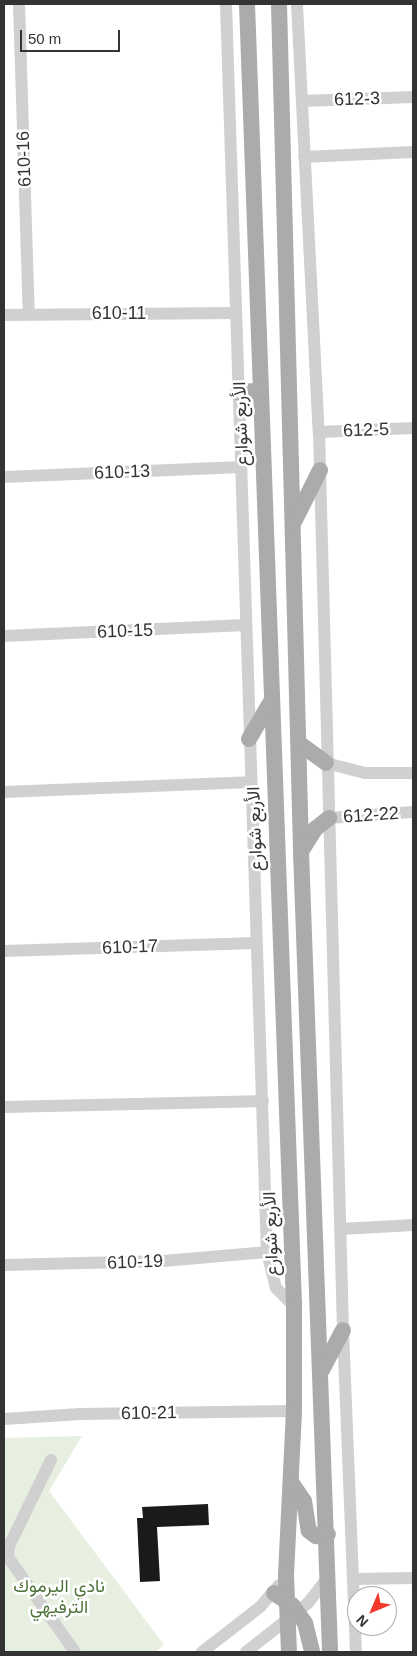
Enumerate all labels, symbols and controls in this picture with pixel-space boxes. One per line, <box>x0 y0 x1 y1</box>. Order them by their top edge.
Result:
scale bar <box>22 20 122 52</box>
text: 50 m <box>28 30 61 47</box>
street label: 612-3 <box>334 87 380 111</box>
street label: 610-16 <box>12 131 36 187</box>
street label: 610-11 <box>92 302 146 324</box>
street label: الأربع شوارع <box>229 381 253 467</box>
street label: 612-5 <box>343 418 389 442</box>
street label: 610-13 <box>94 460 150 484</box>
street label: 610-15 <box>97 619 153 643</box>
street label: الأربع شوارع <box>243 786 267 872</box>
street label: 612-22 <box>342 802 400 828</box>
street label: 610-17 <box>102 935 158 959</box>
street label: الأربع شوارع <box>259 1191 283 1277</box>
street label: 610-19 <box>107 1250 163 1274</box>
street label: 610-21 <box>121 1402 177 1424</box>
park label: نادي اليرموك الترفيهي <box>13 1576 105 1618</box>
north arrow <box>347 1586 397 1636</box>
text: N <box>353 1612 371 1630</box>

